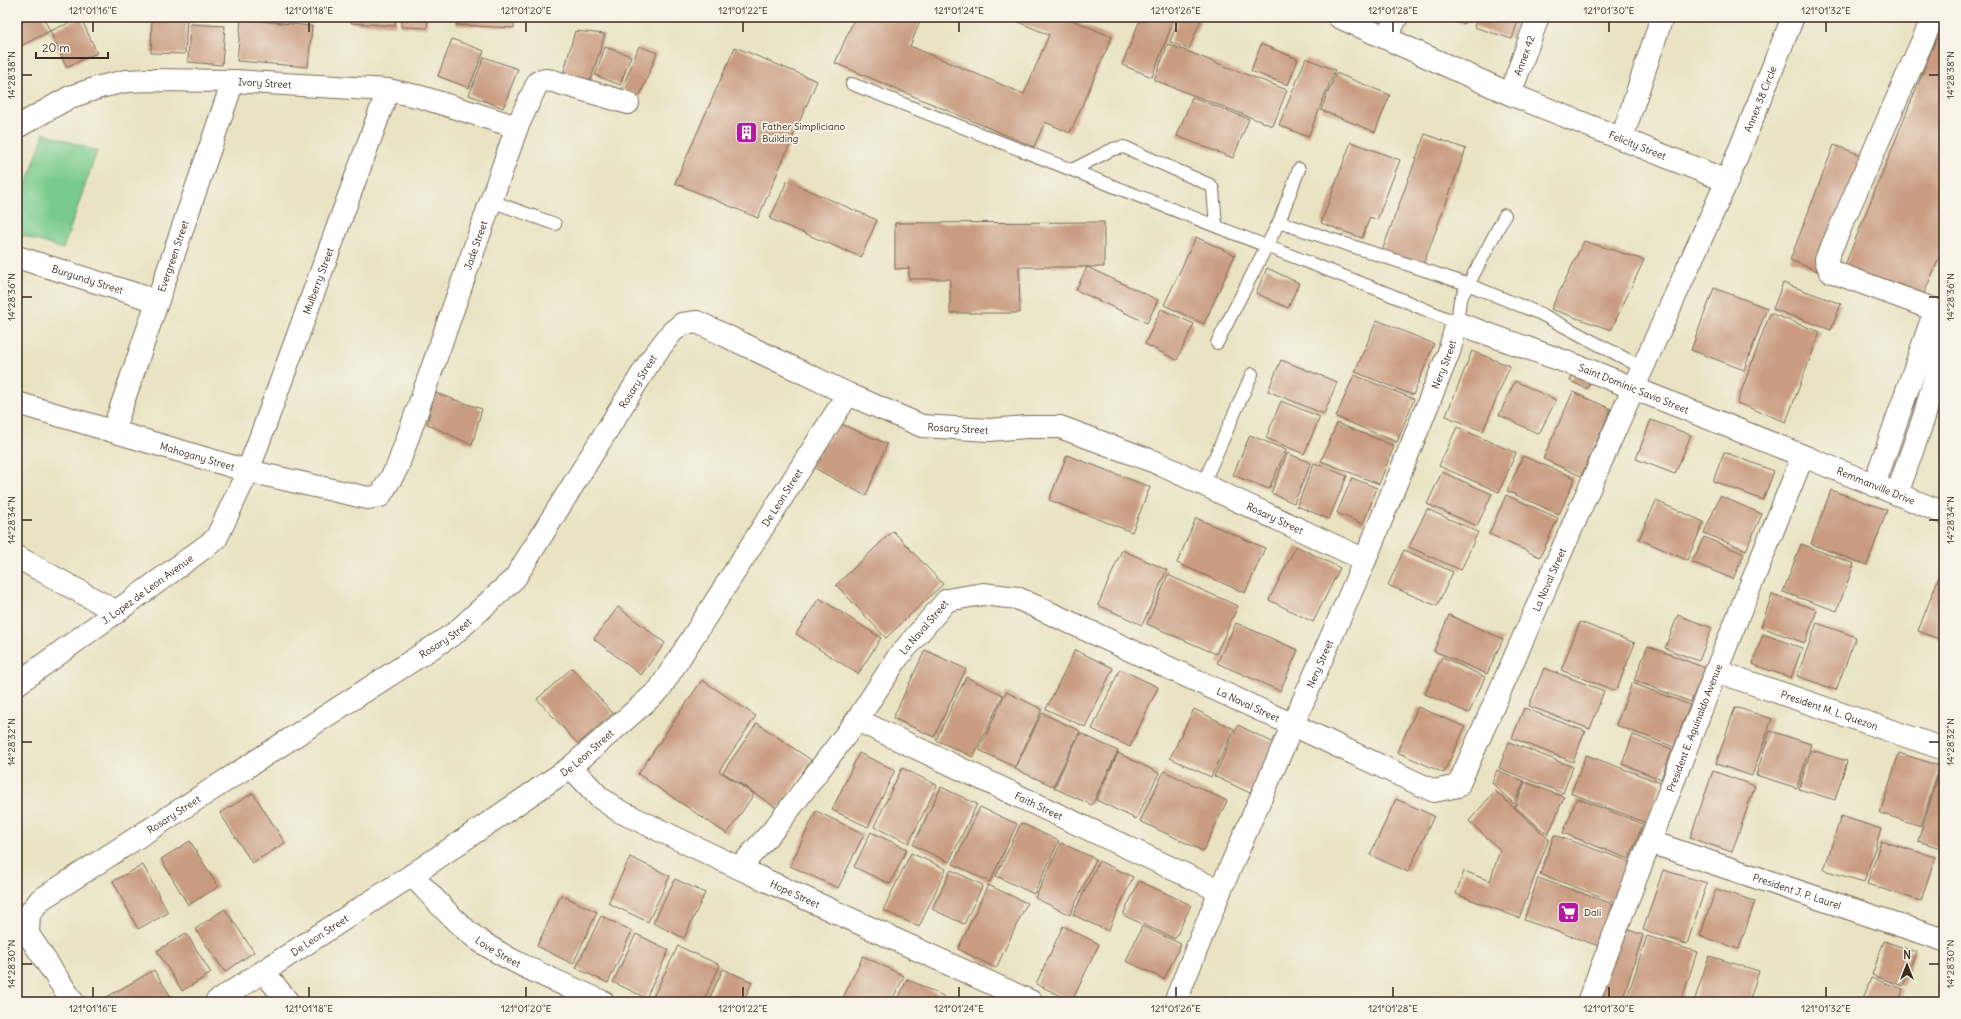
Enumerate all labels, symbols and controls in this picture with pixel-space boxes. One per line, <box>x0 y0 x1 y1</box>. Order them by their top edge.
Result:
text: 121°01'16"E <box>69 4 117 17</box>
text: 121°01'18"E <box>285 4 333 17</box>
text: 121°01'20"E <box>501 4 551 17</box>
text: 121°01'22"E <box>718 4 768 17</box>
text: 121°01'24"E <box>934 4 984 17</box>
text: 121°01'26"E <box>1151 4 1201 17</box>
text: 121°01'28"E <box>1368 4 1418 17</box>
text: 121°01'30"E <box>1584 4 1634 17</box>
text: 121°01'32"E <box>1801 4 1851 17</box>
street label: Annex 42 <box>1511 33 1537 77</box>
scale bar <box>36 34 108 60</box>
text: 20 m <box>42 40 70 55</box>
text: 14°28'38"N <box>5 51 18 99</box>
text: 14°28'38"N <box>1944 51 1957 99</box>
street label: Annex 38 Circle <box>1741 64 1779 134</box>
street label: Ivory Street <box>238 75 292 91</box>
building icon: Father Simpliciano Building <box>733 119 759 145</box>
place label: Father Simpliciano Building <box>762 120 845 145</box>
street label: Felicity Street <box>1607 128 1669 163</box>
street label: Evergreen Street <box>155 218 192 294</box>
street label: Jade Street <box>461 218 490 271</box>
street label: Mulberry Street <box>300 245 336 316</box>
street label: Burgundy Street <box>50 262 126 297</box>
text: 14°28'36"N <box>5 273 18 321</box>
text: 14°28'36"N <box>1944 273 1957 321</box>
street label: Nery Street <box>1428 338 1459 391</box>
street label: Rosary Street <box>616 351 659 411</box>
street label: Saint Dominic Savio Street <box>1577 360 1691 416</box>
street label: Rosary Street <box>927 420 989 436</box>
street label: Mahogany Street <box>159 439 237 473</box>
street label: Remmanville Drive <box>1835 464 1917 507</box>
street label: De Leon Street <box>759 466 805 529</box>
text: 14°28'34"N <box>5 496 18 544</box>
text: 14°28'34"N <box>1944 496 1957 544</box>
street label: Rosary Street <box>1245 499 1306 537</box>
street label: La Naval Street <box>1529 545 1569 613</box>
street label: J. Lopez de Leon Avenue <box>99 551 196 627</box>
street label: La Naval Street <box>897 597 951 657</box>
street label: Rosary Street <box>417 614 474 661</box>
street label: Nery Street <box>1303 637 1336 690</box>
street label: President E. Aguinaldo Avenue <box>1663 662 1725 794</box>
street label: La Naval Street <box>1215 684 1282 725</box>
street label: President M. L. Quezon <box>1779 687 1880 733</box>
text: 14°28'32"N <box>5 718 18 766</box>
text: 14°28'32"N <box>1944 718 1957 766</box>
street label: De Leon Street <box>558 726 617 779</box>
street label: Faith Street <box>1013 789 1065 823</box>
street label: Rosary Street <box>144 792 203 836</box>
street label: President J. P. Laurel <box>1751 870 1843 912</box>
street label: Hope Street <box>768 877 822 911</box>
supermarket icon: Dali <box>1555 899 1581 925</box>
place label: Dali <box>1584 906 1601 919</box>
street label: De Leon Street <box>288 911 351 958</box>
street label: Love Street <box>473 933 523 970</box>
text: 14°28'30"N <box>5 940 18 988</box>
text: 14°28'30"N <box>1944 940 1957 988</box>
north arrow <box>1887 945 1927 985</box>
text: N <box>1903 948 1911 962</box>
text: 121°01'16"E <box>69 1002 117 1015</box>
text: 121°01'18"E <box>285 1002 333 1015</box>
text: 121°01'20"E <box>501 1002 551 1015</box>
text: 121°01'22"E <box>718 1002 768 1015</box>
text: 121°01'24"E <box>934 1002 984 1015</box>
text: 121°01'26"E <box>1151 1002 1201 1015</box>
text: 121°01'28"E <box>1368 1002 1418 1015</box>
text: 121°01'30"E <box>1584 1002 1634 1015</box>
text: 121°01'32"E <box>1801 1002 1851 1015</box>

